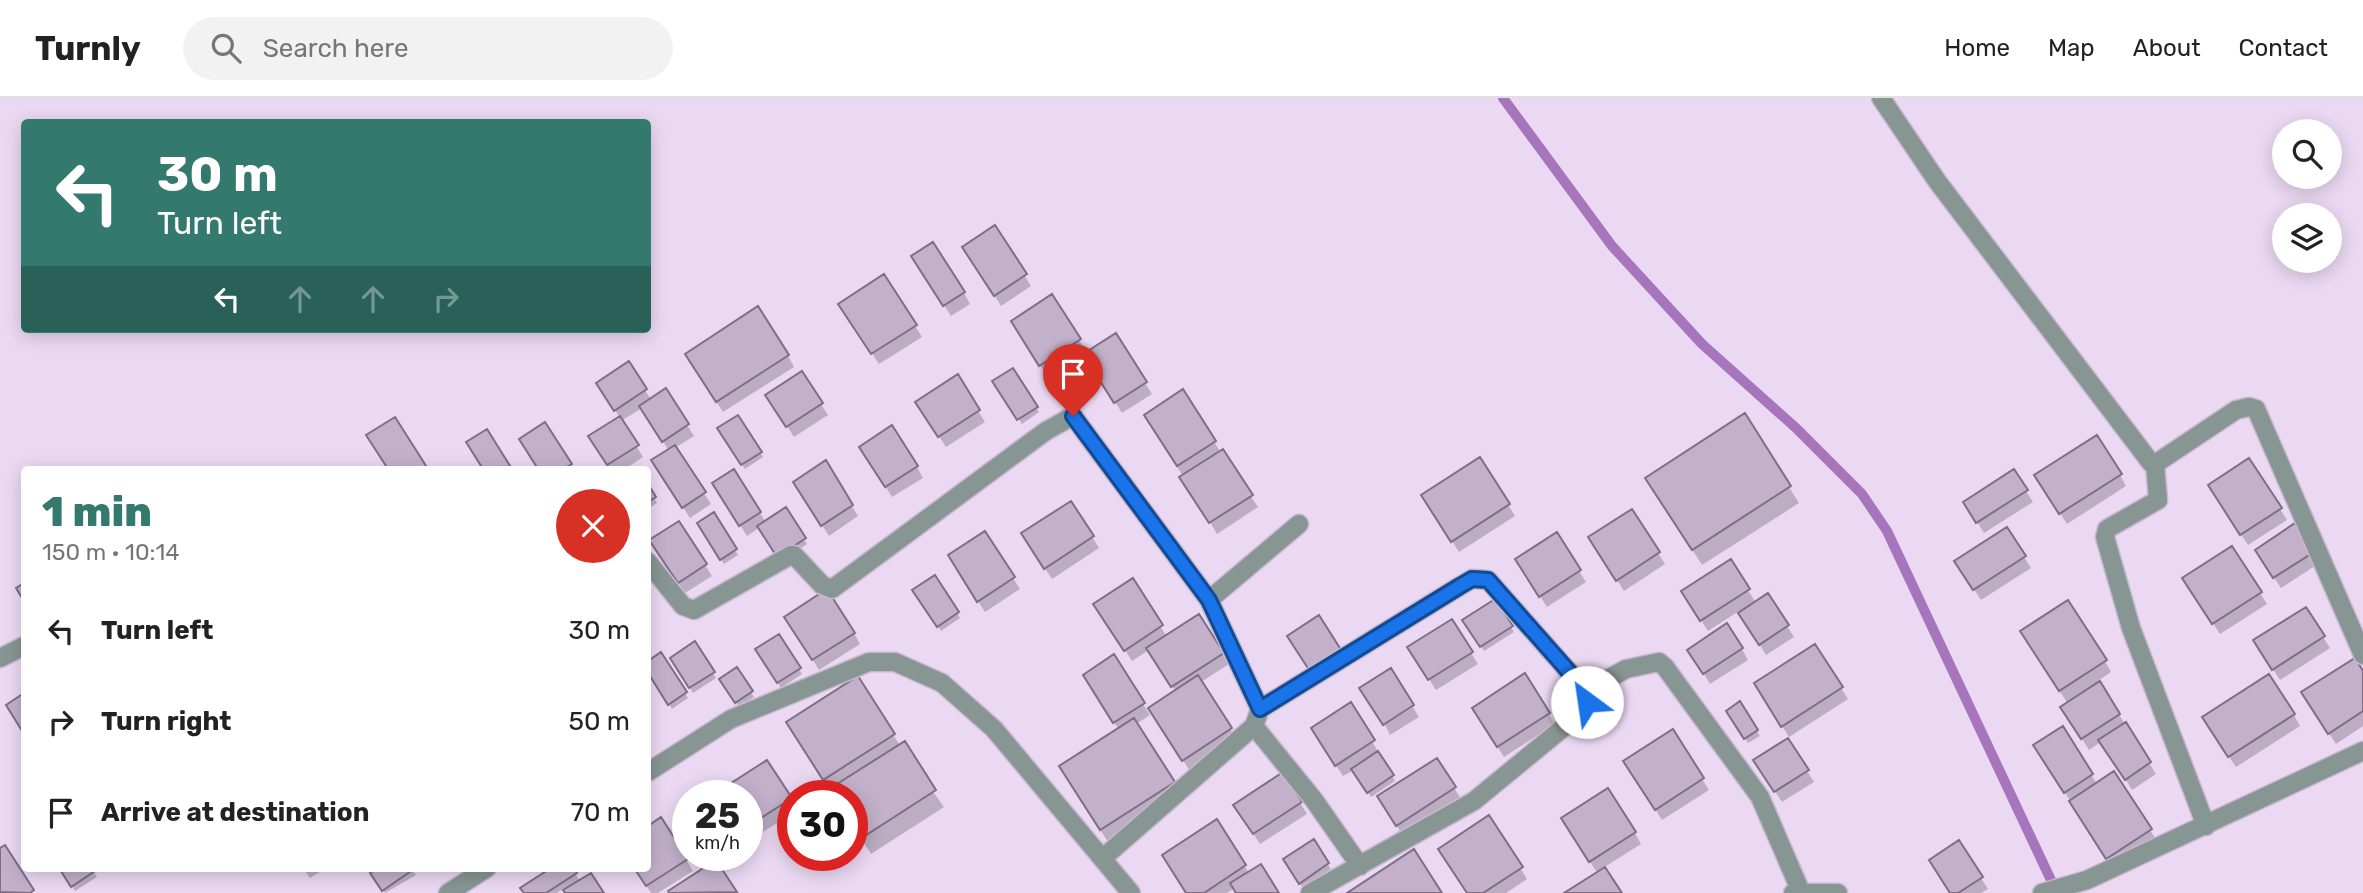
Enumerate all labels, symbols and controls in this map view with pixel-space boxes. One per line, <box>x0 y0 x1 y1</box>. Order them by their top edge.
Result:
search box <box>183 17 673 80</box>
text: Turnly <box>35 29 141 68</box>
icon: search <box>207 29 245 67</box>
text: Search here <box>263 33 409 64</box>
text: Home <box>1944 34 2010 62</box>
text: Map <box>2048 34 2095 62</box>
text: About <box>2133 34 2201 62</box>
text: Contact <box>2239 34 2328 62</box>
map controls <box>2272 119 2342 273</box>
button: search <box>2272 119 2342 189</box>
text: 30 m <box>157 145 278 203</box>
icon: left <box>42 147 133 238</box>
button: layers <box>2272 203 2342 273</box>
text: Turn left <box>157 204 282 242</box>
icon: left <box>208 280 246 318</box>
icon: ahead <box>281 280 319 318</box>
icon: ahead <box>354 280 392 318</box>
icon: right <box>427 280 465 318</box>
pin <box>1043 344 1103 416</box>
icon: arrive <box>1054 355 1092 393</box>
text: 1 min <box>42 487 152 537</box>
button: close <box>556 489 630 563</box>
text: 150 m · 10:14 <box>42 538 180 566</box>
icon: left <box>42 612 80 650</box>
text: Turn left <box>101 615 213 646</box>
text: 30 m <box>568 615 630 646</box>
position arrow <box>1550 665 1624 739</box>
icon: right <box>42 703 80 741</box>
text: Turn right <box>101 706 231 737</box>
text: 50 m <box>569 706 630 737</box>
speed limit sign: 30 <box>777 780 868 871</box>
icon: arrive <box>42 794 80 832</box>
text: 25 <box>695 795 740 837</box>
text: Arrive at destination <box>101 797 369 828</box>
text: 70 m <box>571 797 630 828</box>
text: km/h <box>695 832 740 854</box>

